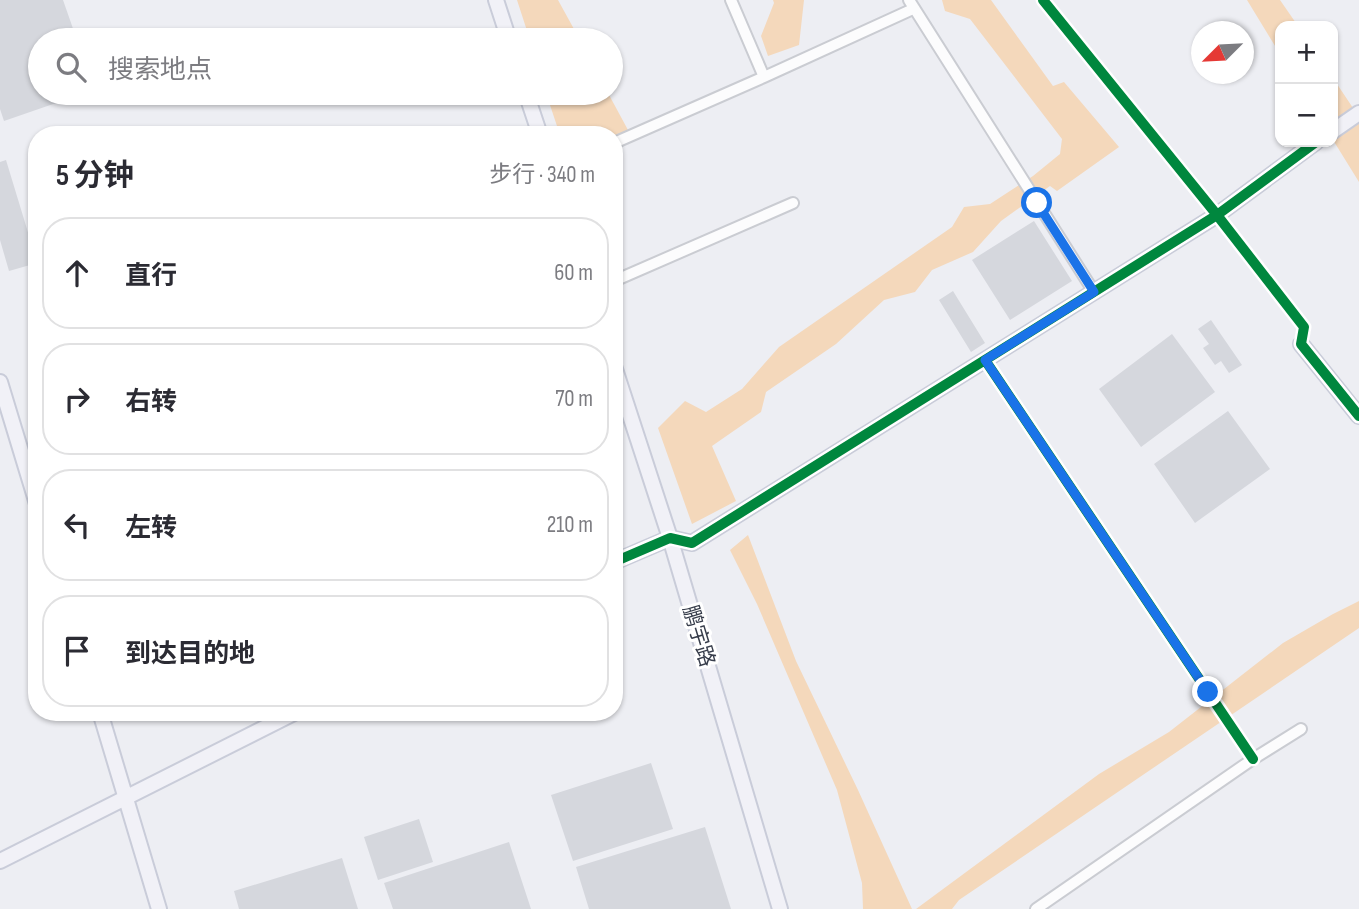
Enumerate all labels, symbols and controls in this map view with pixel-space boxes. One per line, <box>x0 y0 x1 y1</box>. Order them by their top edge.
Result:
north arrow <box>1191 21 1254 84</box>
map controls <box>1275 21 1338 147</box>
button: + <box>1275 21 1338 84</box>
search box <box>28 28 623 105</box>
icon: search <box>52 48 90 86</box>
text: 搜索地点 <box>108 55 212 86</box>
button: − <box>1275 84 1338 147</box>
text: 5 分钟 <box>56 158 134 194</box>
text: 步行 · 340 m <box>489 161 595 189</box>
route start <box>1021 187 1052 218</box>
icon: ahead <box>58 254 96 292</box>
text: 60 m <box>554 259 593 287</box>
text: 直行 <box>125 261 177 292</box>
icon: right <box>58 380 96 418</box>
text: 70 m <box>555 385 593 413</box>
text: 右转 <box>125 387 177 418</box>
icon: left <box>58 506 96 544</box>
text: 210 m <box>547 511 593 539</box>
text: 左转 <box>125 513 177 544</box>
street label: 鹏宇路 <box>677 602 720 670</box>
icon: arrive <box>58 632 96 670</box>
text: 到达目的地 <box>125 639 255 670</box>
route end <box>1192 676 1223 707</box>

